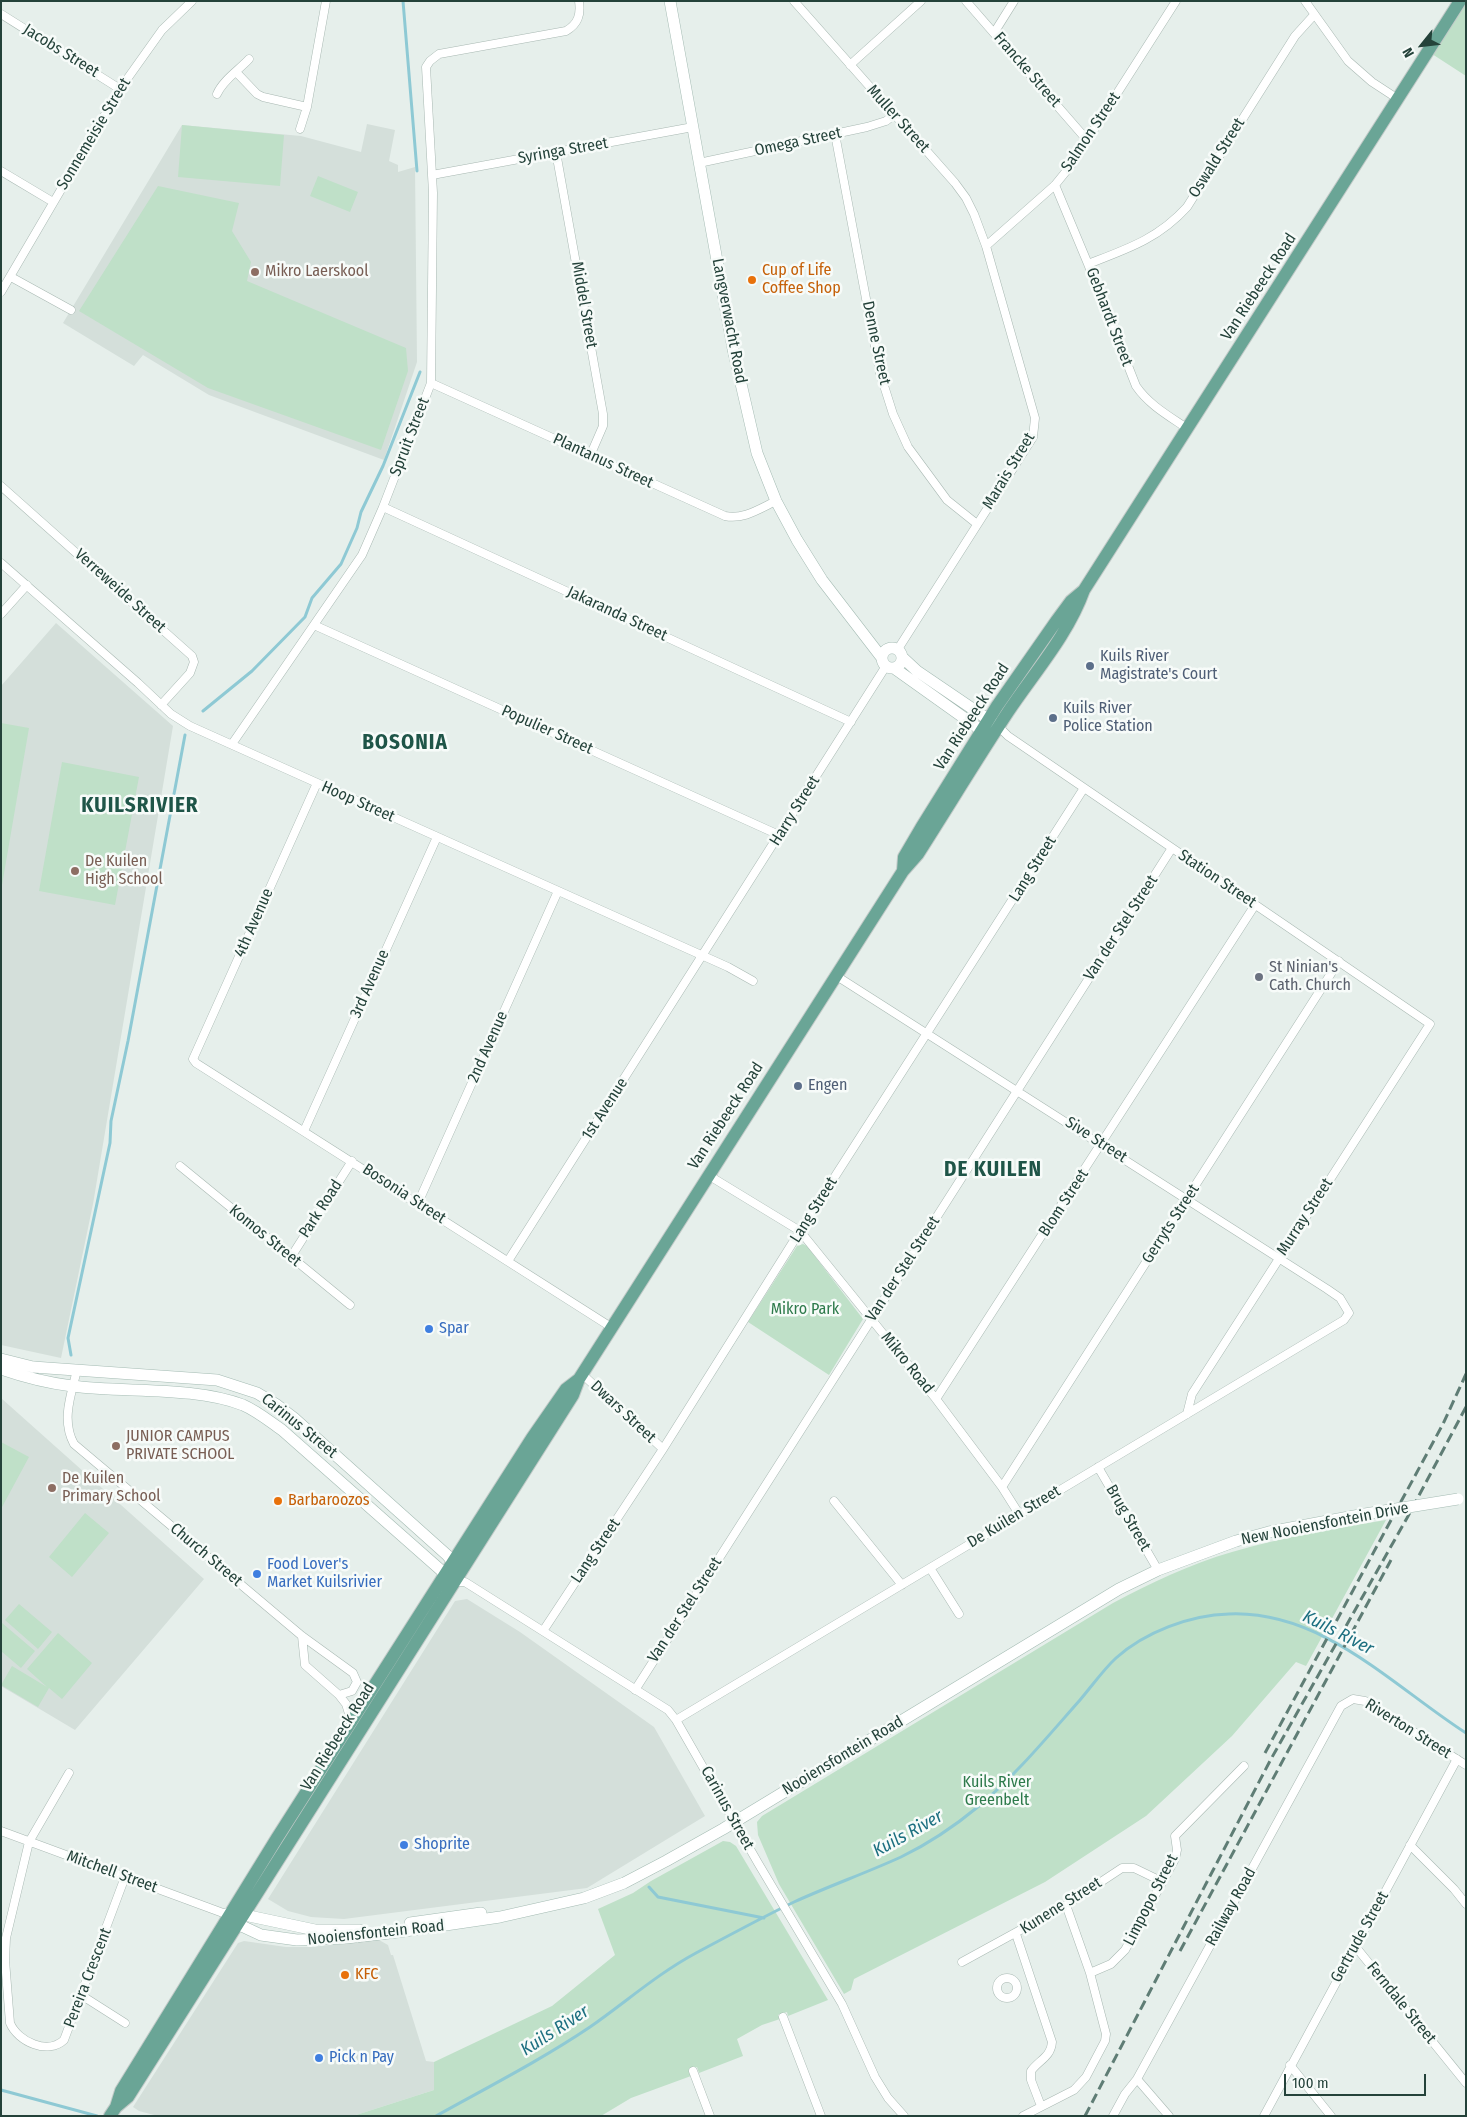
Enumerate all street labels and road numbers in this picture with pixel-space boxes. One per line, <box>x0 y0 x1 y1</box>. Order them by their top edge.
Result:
street label: Jacobs Street <box>20 20 102 82</box>
street label: Francke Street <box>989 29 1065 111</box>
street label: Sonnemeisie Street <box>53 75 135 193</box>
street label: Muller Street <box>863 81 933 157</box>
street label: Salmon Street <box>1057 88 1125 176</box>
street label: Oswald Street <box>1185 115 1249 201</box>
street label: Omega Street <box>753 123 843 161</box>
street label: Syringa Street <box>516 134 610 168</box>
street label: Van Riebeeck Road <box>1217 230 1301 344</box>
street label: Langverwacht Road <box>707 257 751 385</box>
street label: Middel Street <box>567 260 601 350</box>
street label: Gebhardt Street <box>1081 265 1137 369</box>
street label: Denne Street <box>858 299 894 387</box>
street label: Spruit Street <box>386 395 434 479</box>
street label: Plantanus Street <box>550 429 656 493</box>
street label: Marais Street <box>979 429 1039 513</box>
street label: Verreweide Street <box>70 545 170 637</box>
street label: Jakaranda Street <box>564 582 670 646</box>
street label: Van Riebeeck Road <box>930 660 1014 774</box>
street label: Populier Street <box>498 701 596 759</box>
street label: Harry Street <box>766 772 824 850</box>
street label: Hoop Street <box>318 777 398 827</box>
street label: Lang Street <box>1005 833 1061 905</box>
street label: Station Street <box>1174 846 1260 912</box>
street label: Van der Stel Street <box>1080 872 1162 984</box>
street label: 4th Avenue <box>230 886 278 960</box>
street label: 3rd Avenue <box>346 947 394 1021</box>
street label: 2nd Avenue <box>464 1008 512 1086</box>
street label: Van Riebeeck Road <box>684 1059 768 1173</box>
street label: 1st Avenue <box>578 1074 632 1144</box>
street label: Sive Street <box>1061 1113 1131 1167</box>
street label: Bosonia Street <box>359 1160 449 1228</box>
street label: Blom Street <box>1035 1166 1093 1240</box>
street label: Lang Street <box>786 1174 842 1246</box>
street label: Murray Street <box>1273 1175 1337 1259</box>
street label: Park Road <box>295 1176 347 1242</box>
street label: Gerryts Street <box>1138 1181 1204 1267</box>
street label: Komos Street <box>225 1201 305 1271</box>
street label: Van der Stel Street <box>862 1213 944 1325</box>
street label: Mikro Road <box>876 1328 938 1398</box>
street label: Dwars Street <box>586 1377 660 1447</box>
street label: Carinus Street <box>257 1390 341 1462</box>
street label: Brug Street <box>1101 1481 1155 1555</box>
street label: De Kuilen Street <box>964 1482 1064 1552</box>
street label: New Nooiensfontein Drive <box>1240 1498 1410 1550</box>
street label: Lang Street <box>567 1515 625 1587</box>
street label: Church Street <box>166 1519 246 1591</box>
street label: Van der Stel Street <box>644 1554 726 1666</box>
street label: Van Riebeeck Road <box>297 1679 379 1795</box>
street label: Riverton Street <box>1361 1695 1455 1763</box>
street label: Nooiensfontein Road <box>779 1712 907 1800</box>
street label: Carinus Street <box>696 1763 758 1853</box>
street label: Mitchell Street <box>64 1847 160 1897</box>
street label: Limpopo Street <box>1120 1851 1182 1949</box>
street label: Railway Road <box>1202 1864 1260 1950</box>
street label: Kunene Street <box>1017 1873 1105 1939</box>
street label: Gertrude Street <box>1327 1888 1393 1986</box>
street label: Nooiensfontein Road <box>307 1916 445 1950</box>
street label: Pereira Crescent <box>60 1925 116 2031</box>
street label: Ferndale Street <box>1362 1958 1440 2048</box>

